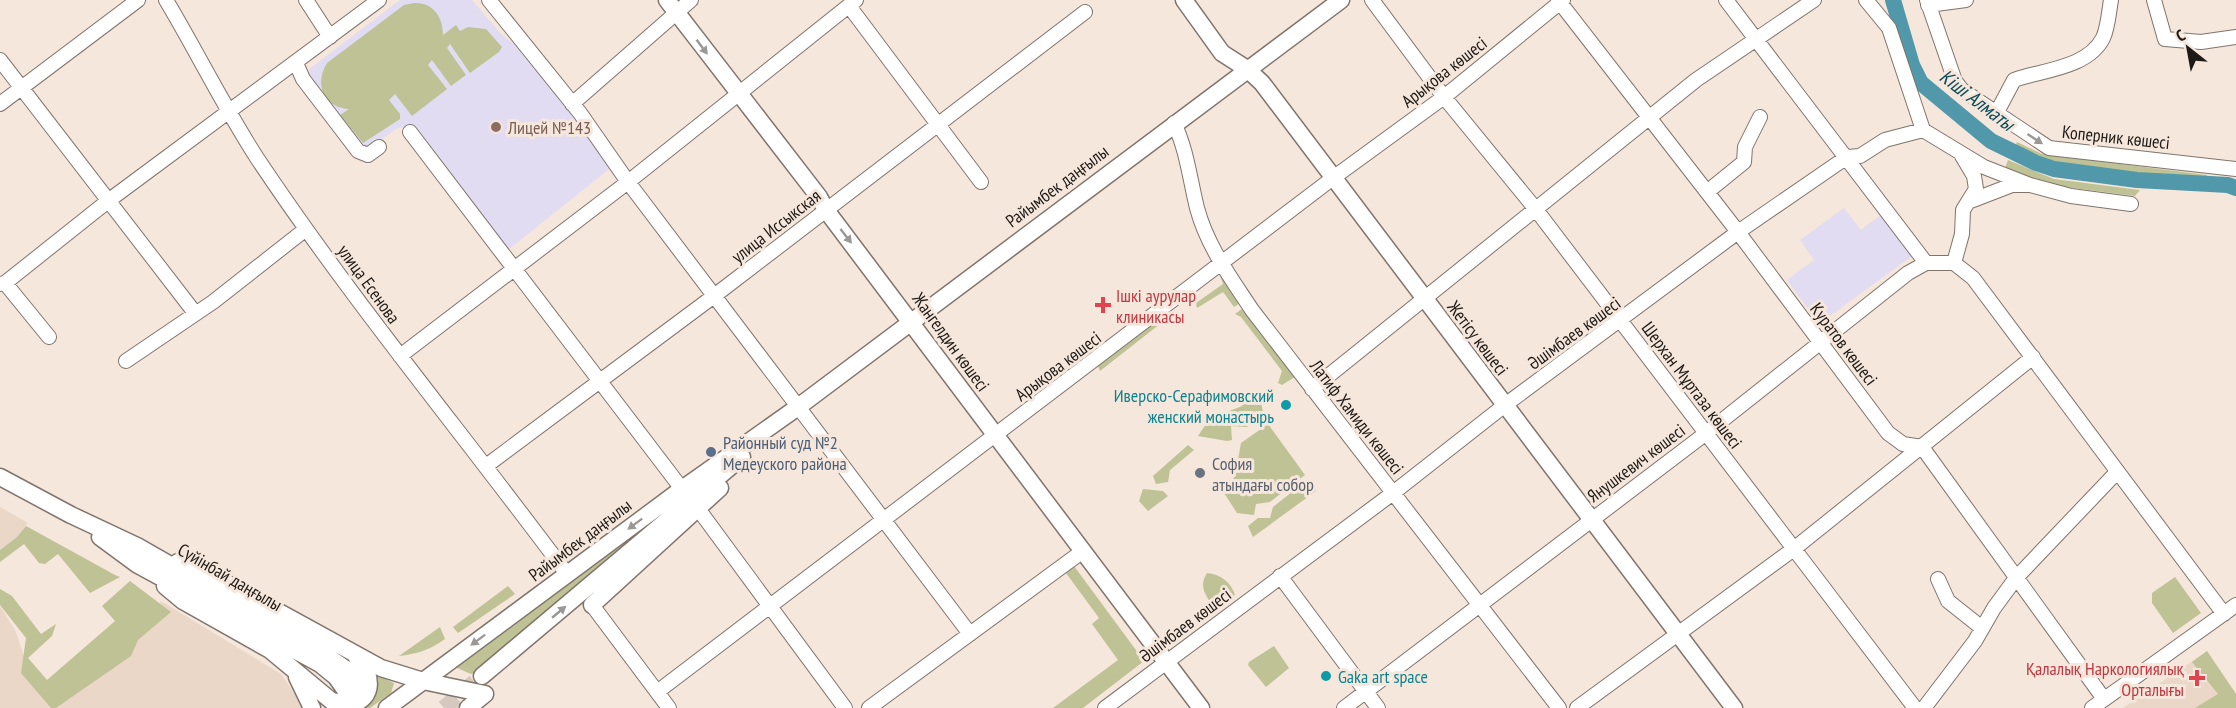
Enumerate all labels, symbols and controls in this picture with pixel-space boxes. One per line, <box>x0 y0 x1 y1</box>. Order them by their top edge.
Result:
north arrow <box>2158 18 2218 78</box>
text: С <box>2172 24 2189 46</box>
street label: Арықова көшесі <box>1397 31 1491 113</box>
one-way arrow <box>696 39 708 54</box>
water label: Кіші Алматы <box>1934 63 2021 138</box>
place label: Лицей №143 <box>507 116 591 139</box>
marker: Лицей №143 <box>489 120 503 134</box>
street label: Коперник көшесі <box>2061 120 2171 154</box>
one-way arrow <box>2026 133 2042 145</box>
street label: Райымбек даңғылы <box>1001 140 1113 232</box>
street label: улица Иссыкская <box>727 184 825 268</box>
one-way arrow <box>839 228 851 243</box>
street label: улица Есенова <box>333 240 405 328</box>
place label: Ішкі аурулар клиникасы <box>1116 284 1196 328</box>
street label: Жангелдин көшесі <box>907 287 995 396</box>
street label: Әшімбаев көшесі <box>1523 291 1625 375</box>
street label: Жетісу көшесі <box>1442 295 1514 380</box>
marker: Ішкі аурулар клиникасы <box>1094 296 1112 314</box>
street label: Куратов көшесі <box>1805 298 1883 390</box>
street label: Шерхан Мұртаза көшесі <box>1637 317 1747 453</box>
street label: Арықова көшесі <box>1010 326 1106 406</box>
street label: Латиф Хамиди көшесі <box>1304 354 1409 479</box>
place label: Иверско-Серафимовский женский монастырь <box>1114 384 1274 428</box>
marker: Иверско-Серафимовский женский монастырь <box>1279 398 1293 412</box>
street label: Янушкевич көшесі <box>1582 419 1690 507</box>
place label: Районный суд №2 Медеуского района <box>723 431 847 475</box>
marker: Районный суд №2 Медеуского района <box>704 445 718 459</box>
place label: София атындағы собор <box>1212 452 1314 496</box>
marker: София атындағы собор <box>1193 466 1207 480</box>
street label: Райымбек даңғылы <box>524 494 636 586</box>
one-way arrow <box>627 518 643 530</box>
street label: Сүйінбай даңғылы <box>174 538 286 616</box>
street label: Әшімбаев көшесі <box>1134 583 1236 667</box>
one-way arrow <box>551 605 567 618</box>
one-way arrow <box>471 634 487 646</box>
place label: Қалалық Наркологиялық Орталығы <box>2026 657 2185 701</box>
place label: Gaka art space <box>1338 665 1428 688</box>
marker: Gaka art space <box>1319 669 1333 683</box>
marker: Қалалық Наркологиялық Орталығы <box>2188 669 2206 687</box>

